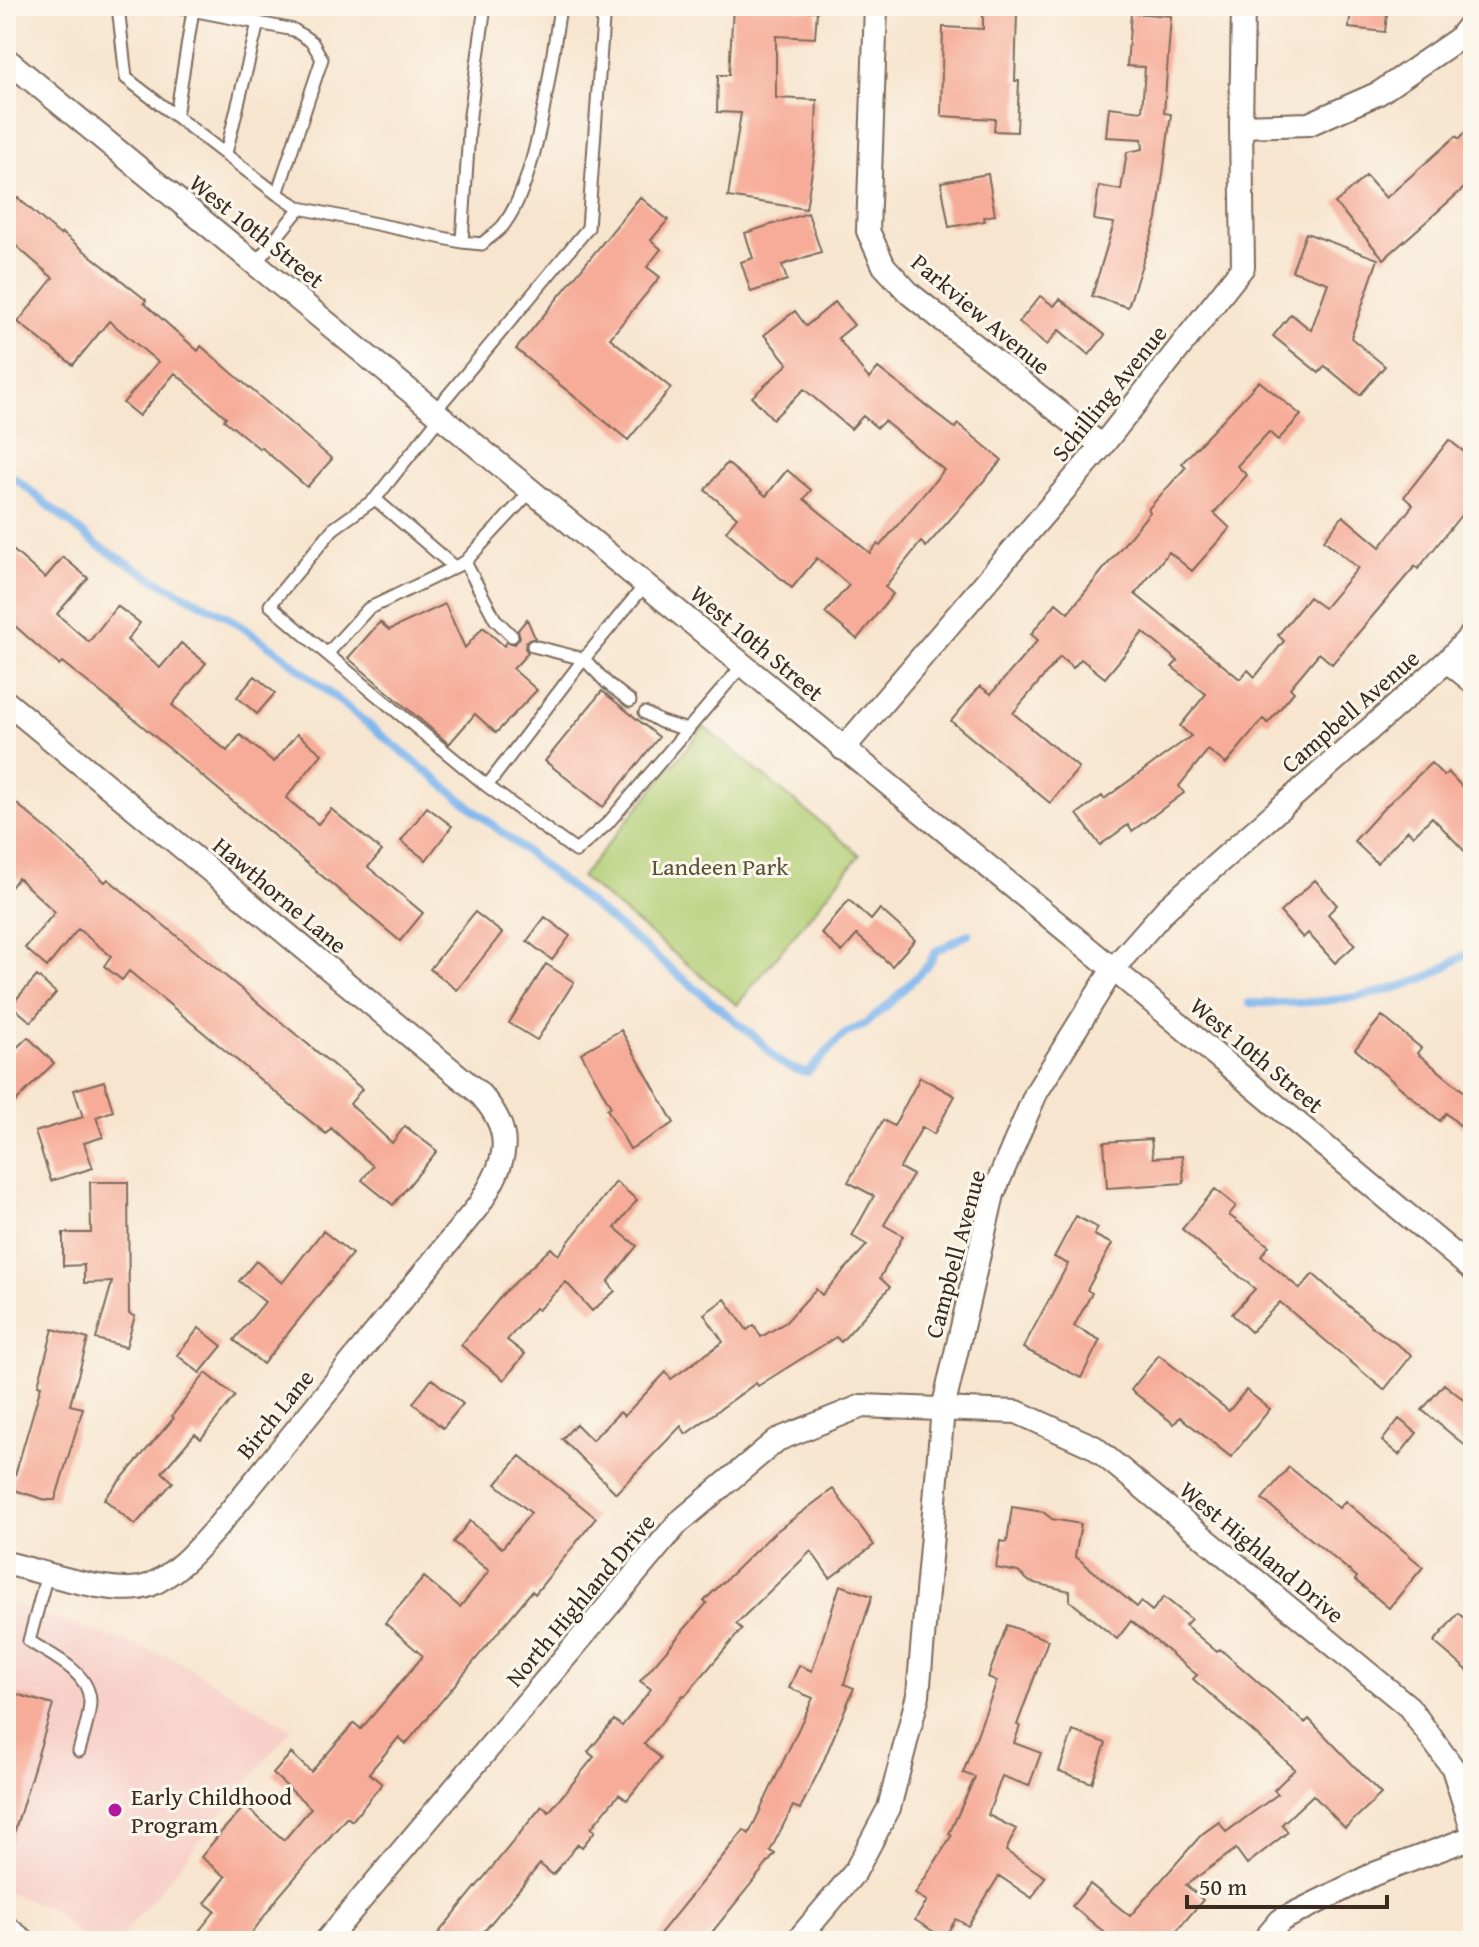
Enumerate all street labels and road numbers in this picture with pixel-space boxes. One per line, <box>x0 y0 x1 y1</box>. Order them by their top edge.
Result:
street label: West 10th Street <box>182 165 333 297</box>
street label: Parkview Avenue <box>904 245 1058 383</box>
street label: Schilling Avenue <box>1043 317 1175 469</box>
street label: West 10th Street <box>683 577 832 710</box>
street label: Campbell Avenue <box>1273 641 1427 781</box>
street label: Hawthorne Lane <box>205 828 355 962</box>
street label: West 10th Street <box>1183 989 1332 1122</box>
street label: Campbell Avenue <box>916 1166 994 1342</box>
street label: Birch Lane <box>228 1362 322 1466</box>
street label: West Highland Drive <box>1172 1473 1352 1631</box>
street label: North Highland Drive <box>497 1506 663 1694</box>

